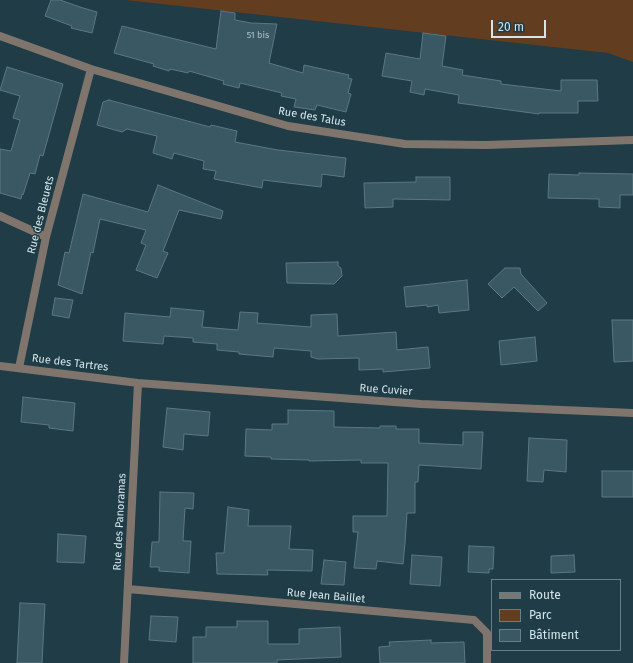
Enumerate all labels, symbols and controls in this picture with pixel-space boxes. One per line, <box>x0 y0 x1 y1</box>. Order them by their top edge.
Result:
scale bar <box>493 12 548 38</box>
text: 20 m <box>498 20 524 34</box>
house number: 51 bis <box>247 30 269 40</box>
street label: Rue des Talus <box>277 105 347 129</box>
street label: Rue des Bleuets <box>25 175 57 255</box>
street label: Rue des Tartres <box>31 352 109 374</box>
street label: Rue Cuvier <box>359 382 413 398</box>
street label: Rue des Panoramas <box>111 473 129 571</box>
legend <box>491 579 621 651</box>
street label: Rue Jean Baillet <box>286 586 366 606</box>
text: Route <box>529 588 561 602</box>
text: Parc <box>529 608 552 622</box>
text: Bâtiment <box>529 628 579 642</box>

